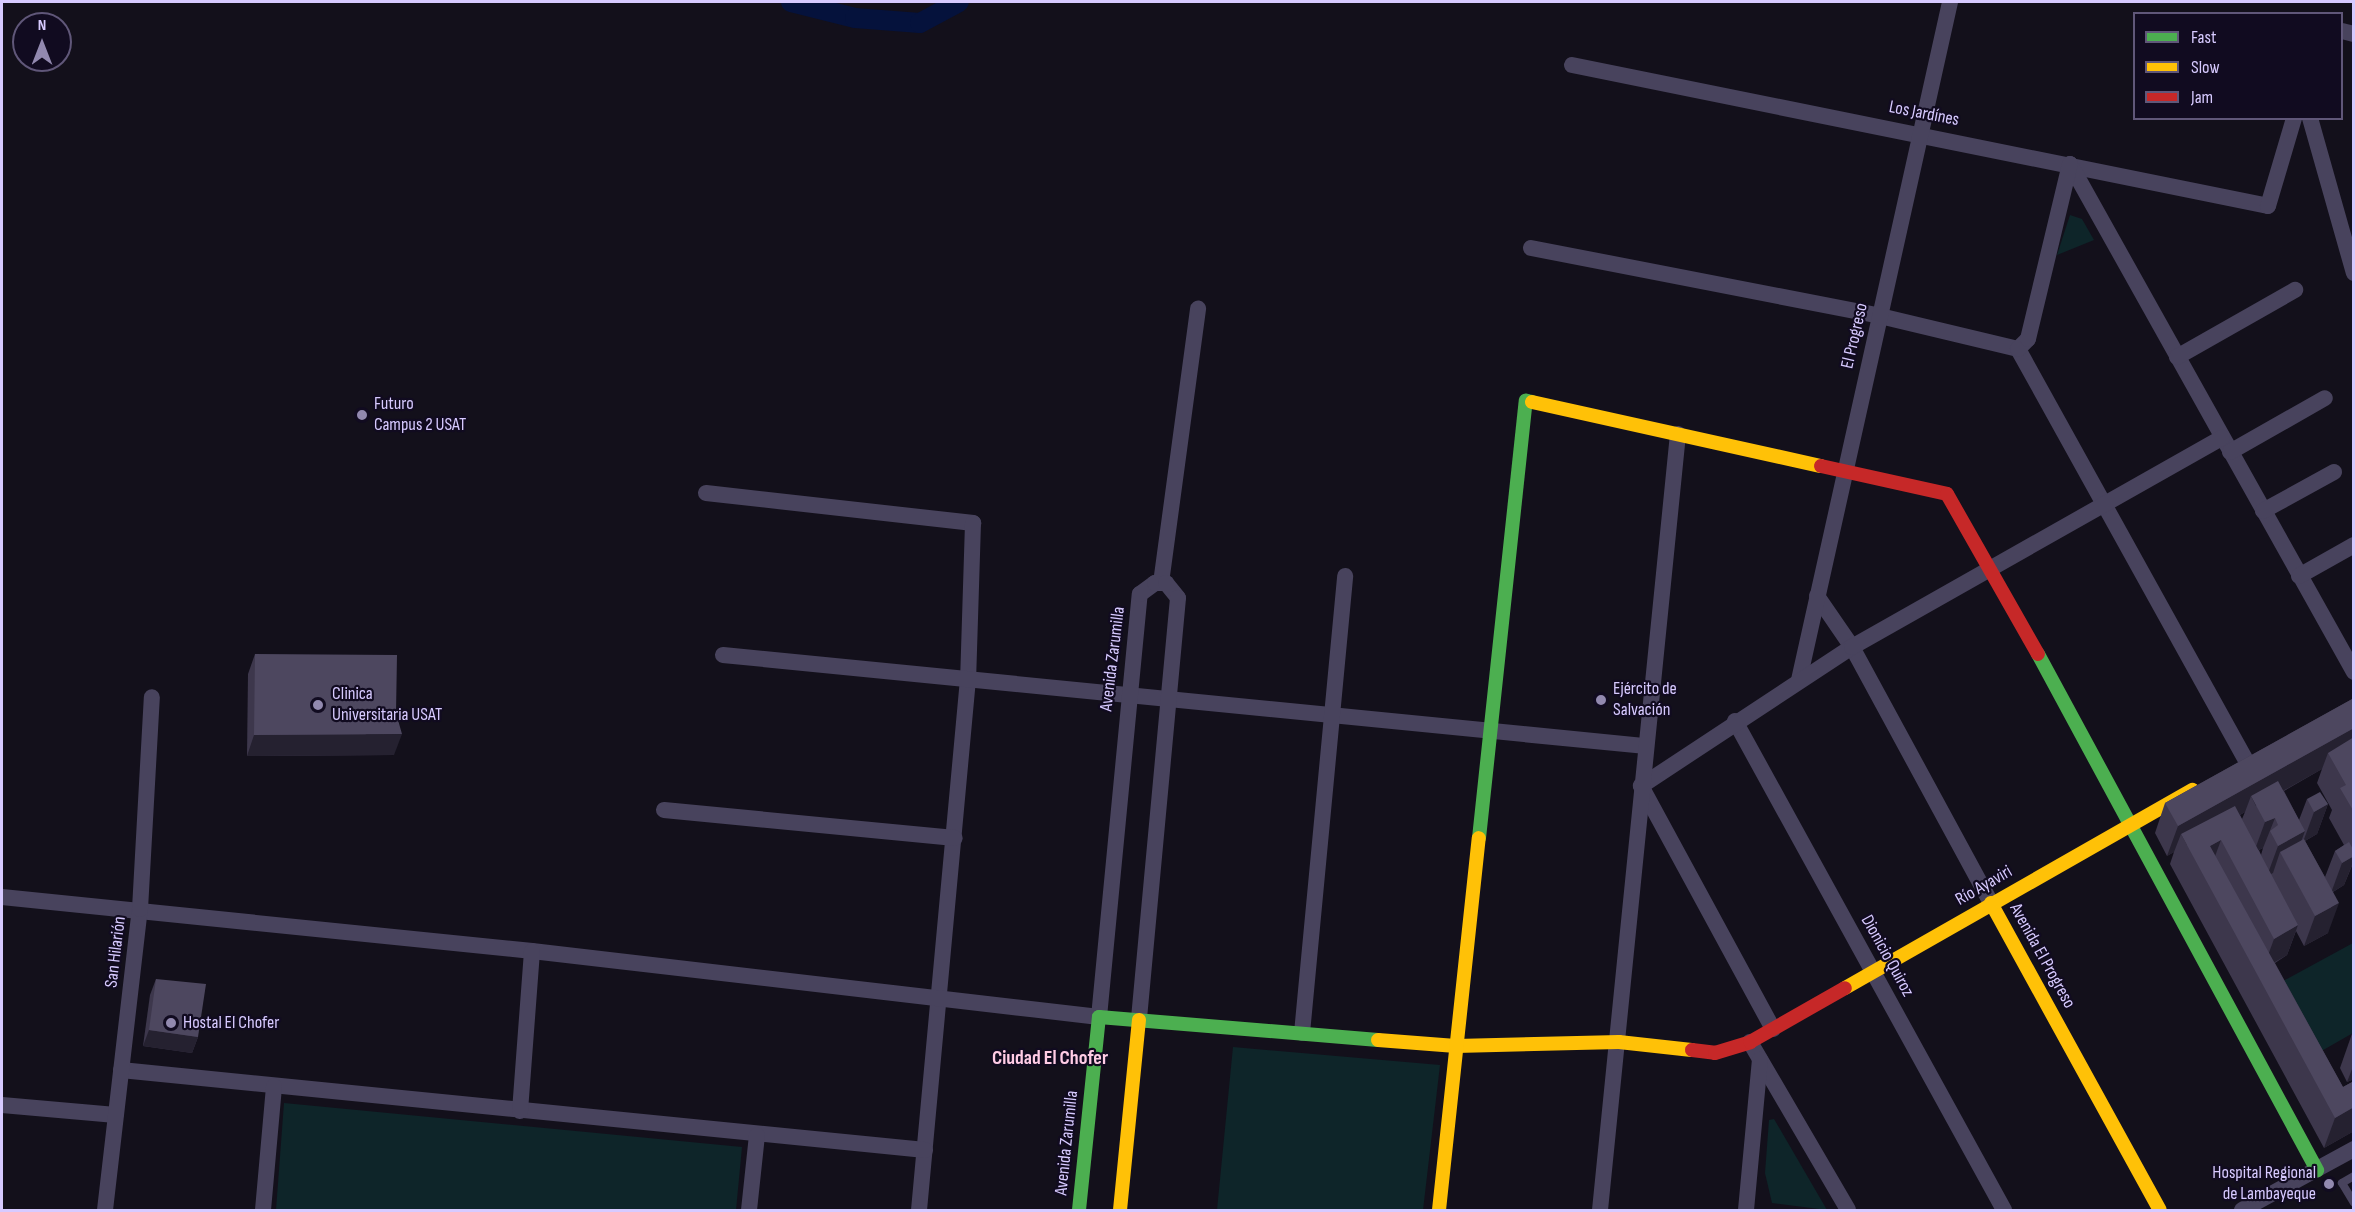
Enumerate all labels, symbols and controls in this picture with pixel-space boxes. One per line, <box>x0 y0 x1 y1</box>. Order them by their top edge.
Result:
north arrow <box>12 12 72 72</box>
legend <box>2133 12 2343 120</box>
text: N <box>38 16 46 35</box>
text: Fast <box>2191 27 2216 48</box>
text: Slow <box>2191 57 2220 78</box>
text: Jam <box>2191 87 2213 108</box>
street label: Los Jardínes <box>1887 97 1961 131</box>
street label: El Progreso <box>1837 301 1873 371</box>
place label: Futuro Campus 2 USAT <box>374 394 466 436</box>
marker: Futuro Campus 2 USAT <box>355 408 369 422</box>
street label: Avenida Zarumilla <box>1096 605 1130 713</box>
place label: Ejército de Salvación <box>1613 679 1677 722</box>
place label: Clinica Universitaria USAT <box>332 684 442 726</box>
marker: Ejército de Salvación <box>1594 693 1608 707</box>
marker: Clinica Universitaria USAT <box>309 696 327 714</box>
street label: Río Ayaviri <box>1952 861 2016 911</box>
street label: Avenida El Progreso <box>2004 900 2080 1012</box>
street label: Dionicio Quiroz <box>1856 911 1918 1001</box>
street label: San Hilarión <box>101 915 131 989</box>
place label: Hostal El Chofer <box>183 1012 279 1034</box>
marker: Hostal El Chofer <box>164 1016 178 1030</box>
district label: Ciudad El Chofer <box>992 1046 1108 1070</box>
street label: Avenida Zarumilla <box>1051 1090 1083 1196</box>
place label: Hospital Regional de Lambayeque <box>2212 1163 2316 1206</box>
marker: Hospital Regional de Lambayeque <box>2320 1175 2338 1193</box>

